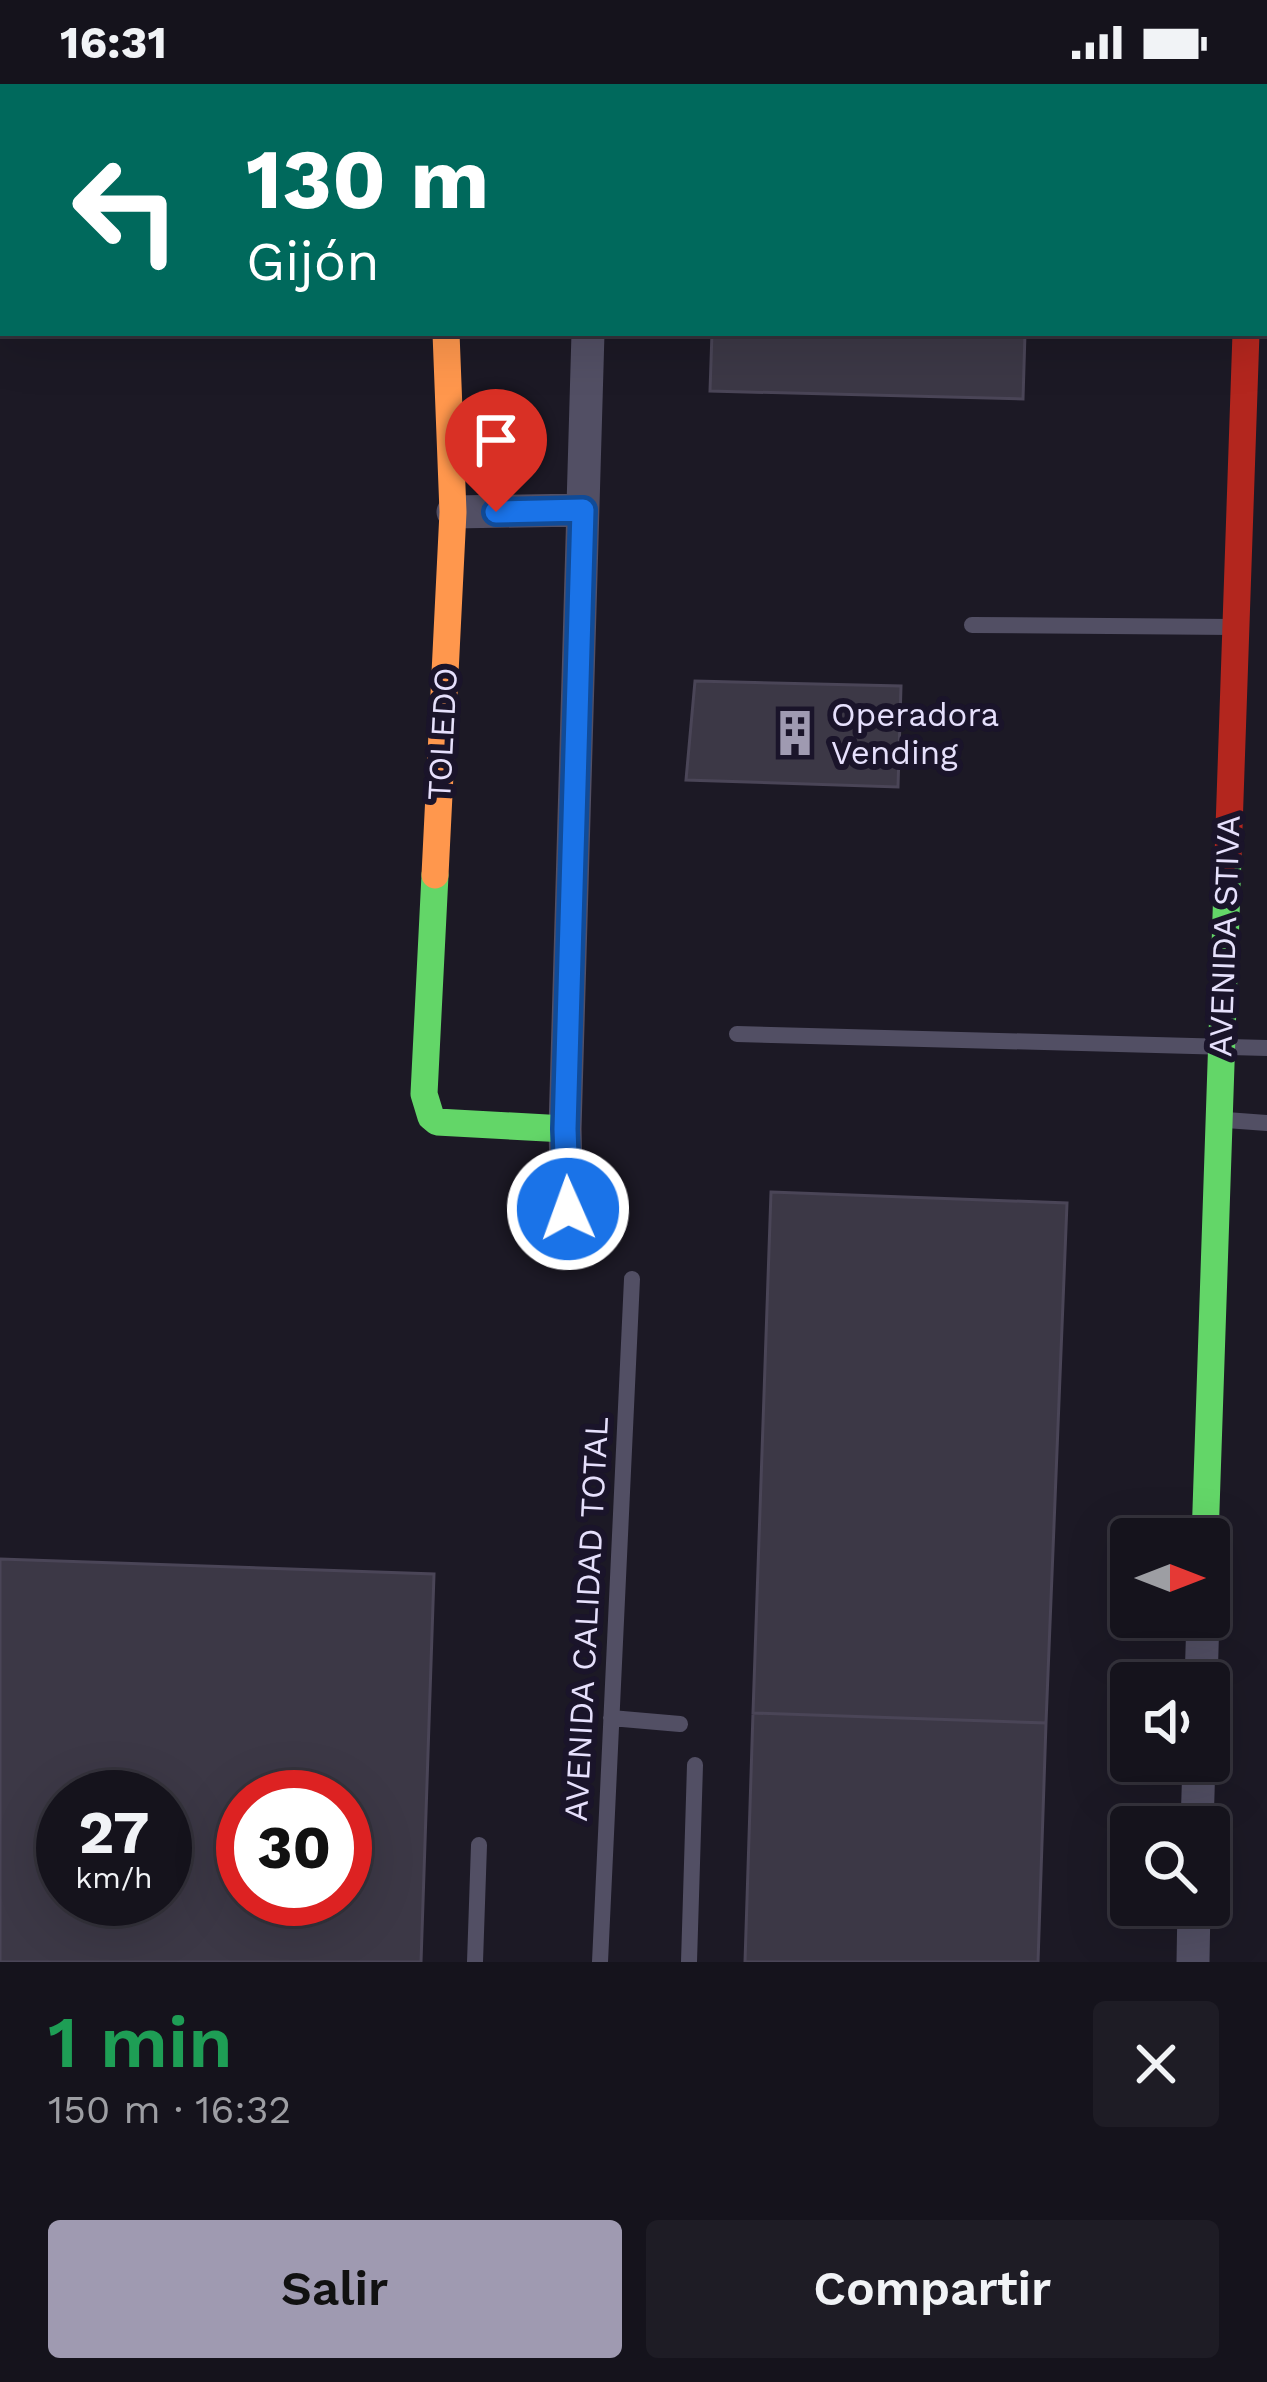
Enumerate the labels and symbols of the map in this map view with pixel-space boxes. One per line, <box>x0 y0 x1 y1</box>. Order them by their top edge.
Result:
pin <box>445 389 547 512</box>
street label: TOLEDO <box>419 666 465 802</box>
place label: Operadora Vending <box>831 695 999 772</box>
building icon: Operadora Vending <box>770 708 820 758</box>
street label: AVENIDA STIVA <box>1200 814 1248 1058</box>
position arrow <box>505 1146 631 1272</box>
street label: AVENIDA CALIDAD TOTAL <box>556 1415 616 1823</box>
north arrow <box>1110 1518 1230 1638</box>
speed limit sign: 30 <box>216 1770 372 1926</box>

